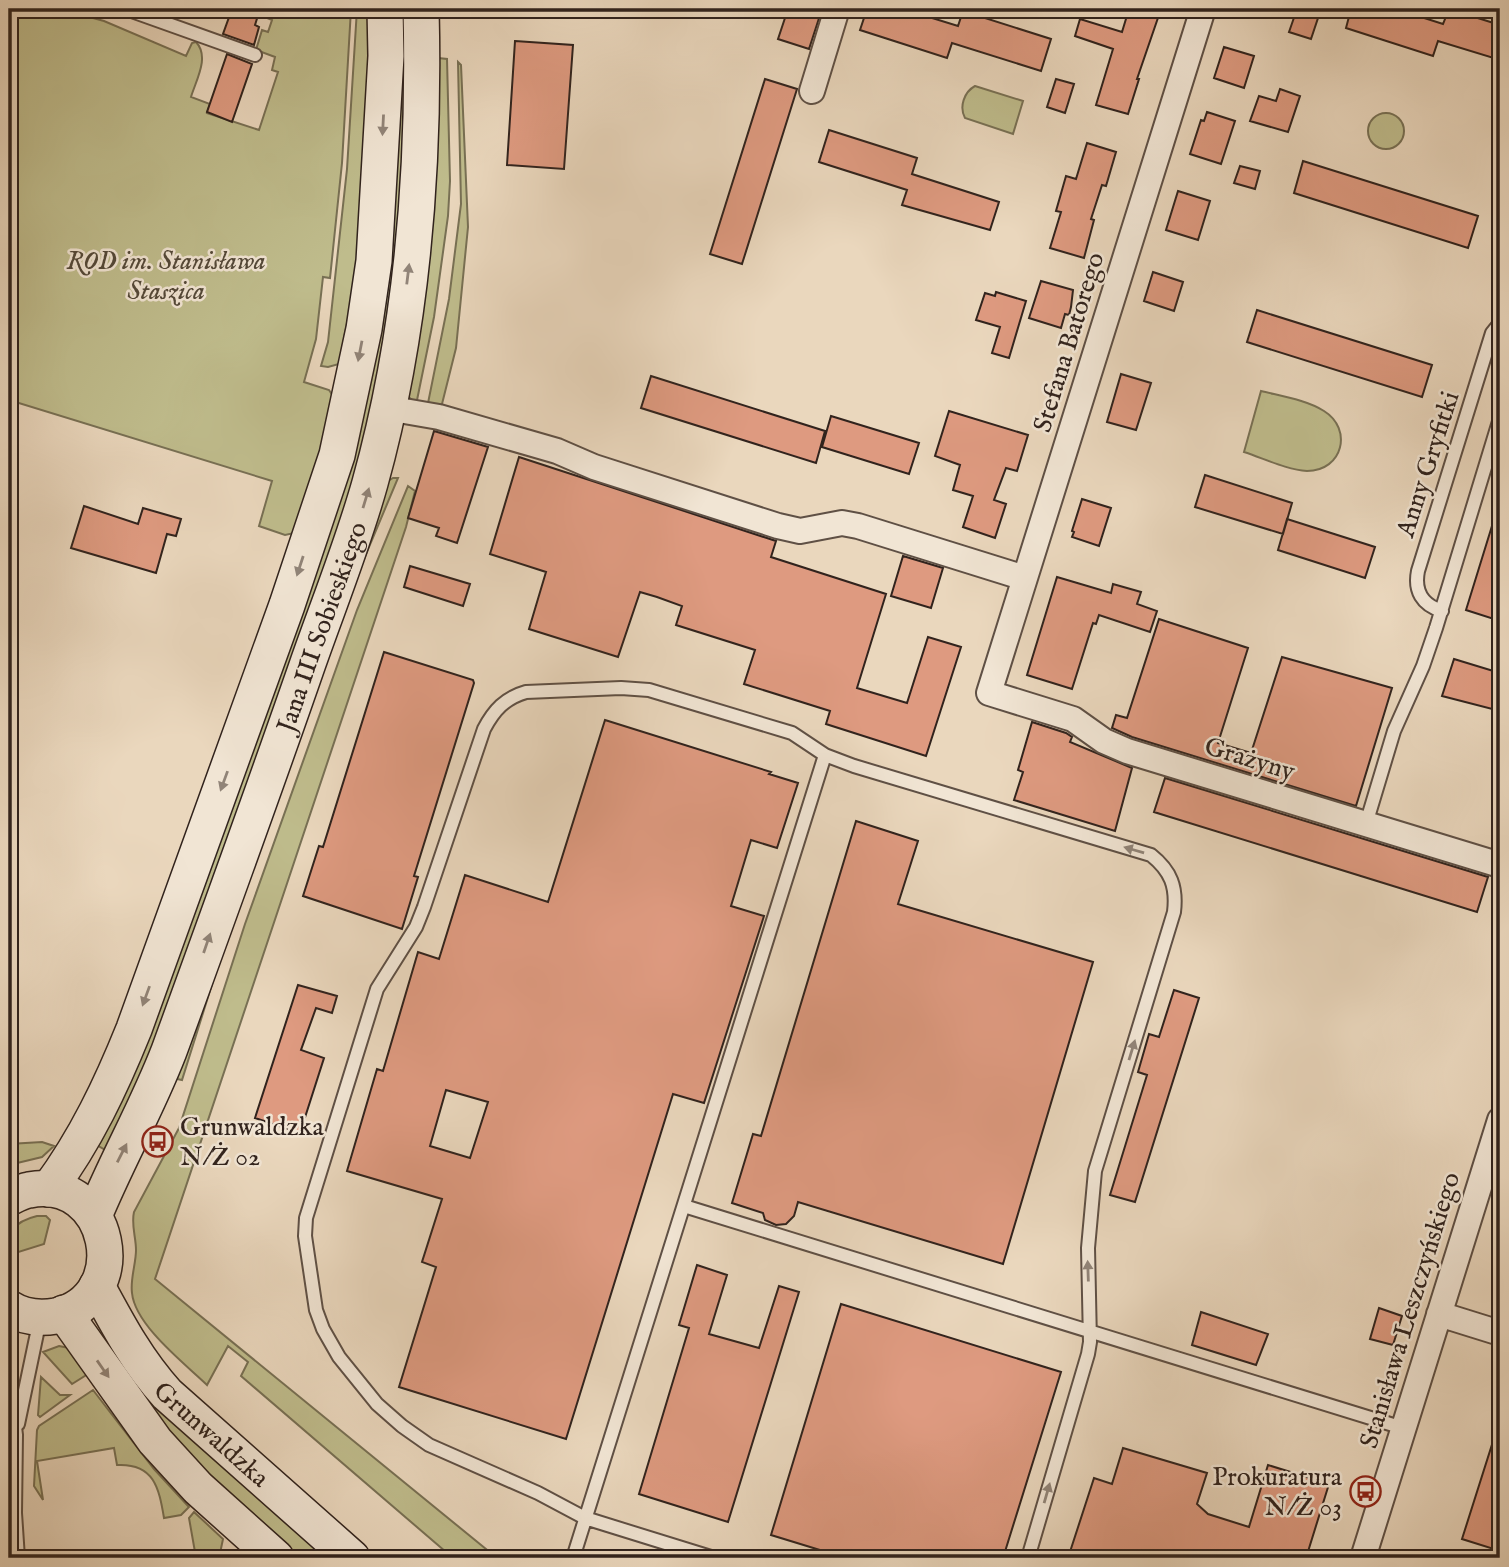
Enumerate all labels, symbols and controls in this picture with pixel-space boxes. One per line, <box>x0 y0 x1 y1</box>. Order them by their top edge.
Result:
one-way arrow <box>377 114 388 136</box>
park label: ROD im. Stanisława Staszica <box>66 245 266 308</box>
street label: Stefana Batorego <box>1026 249 1112 436</box>
one-way arrow <box>403 263 414 285</box>
one-way arrow <box>354 340 365 362</box>
street label: Anny Gryfitki <box>1389 387 1468 543</box>
one-way arrow <box>361 487 371 508</box>
street label: Jana III Sobieskiego <box>269 518 375 740</box>
one-way arrow <box>294 556 305 577</box>
street label: Grażyny <box>1200 730 1299 789</box>
one-way arrow <box>218 770 229 791</box>
one-way arrow <box>1124 845 1145 855</box>
one-way arrow <box>202 932 213 953</box>
one-way arrow <box>140 986 151 1007</box>
one-way arrow <box>1127 1039 1137 1060</box>
place label: Grunwaldzka N/Ż 02 <box>180 1111 324 1174</box>
bus stop icon: Grunwaldzka N/Ż 02 <box>140 1124 174 1158</box>
one-way arrow <box>116 1143 127 1163</box>
street label: Stanisława Leszczyńskiego <box>1353 1168 1468 1452</box>
one-way arrow <box>1083 1260 1094 1282</box>
one-way arrow <box>96 1360 110 1378</box>
street label: Grunwaldzka <box>146 1375 276 1495</box>
place label: Prokuratura N/Ż 03 <box>1212 1461 1343 1524</box>
bus stop icon: Prokuratura N/Ż 03 <box>1348 1474 1382 1508</box>
one-way arrow <box>1043 1482 1053 1503</box>

